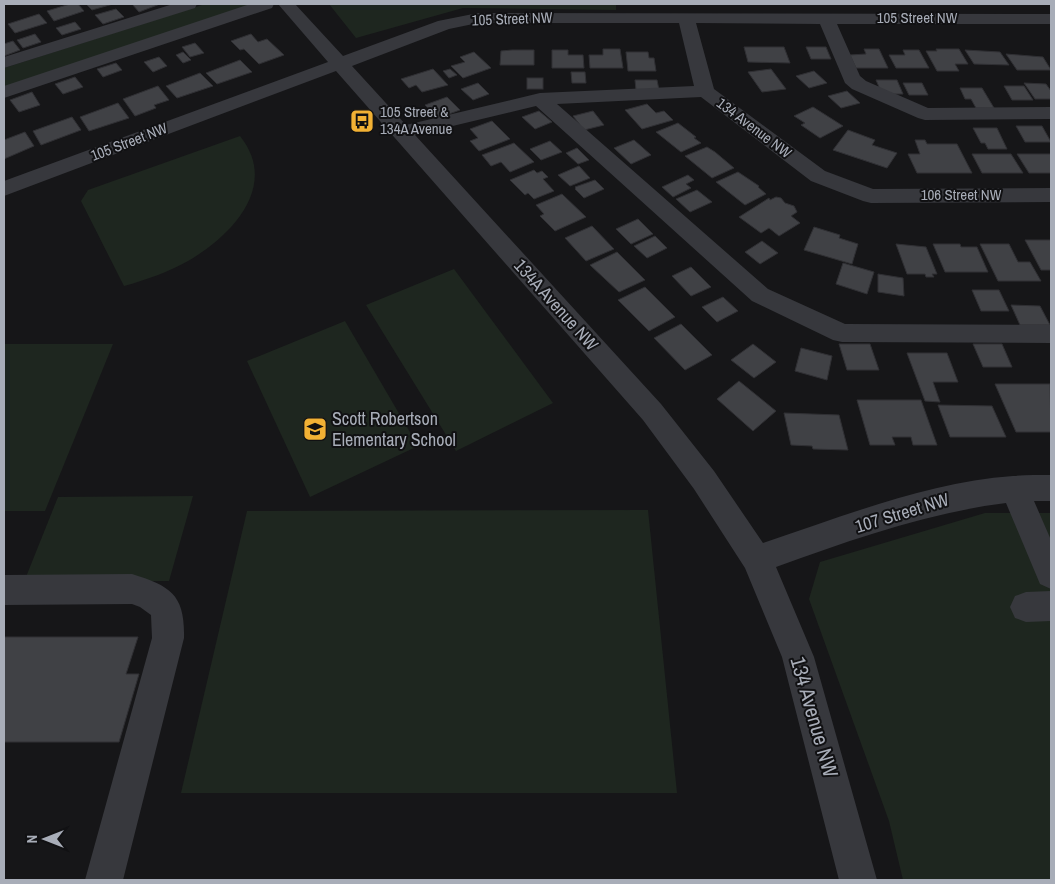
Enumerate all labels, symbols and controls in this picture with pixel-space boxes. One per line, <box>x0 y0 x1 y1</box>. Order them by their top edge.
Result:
street label: 105 Street NW <box>471 7 553 30</box>
street label: 105 Street NW <box>877 7 958 28</box>
street label: 134 Avenue NW <box>713 93 796 163</box>
place label: 105 Street & 134A Avenue <box>380 101 452 139</box>
bus stop icon: 105 Street & 134A Avenue <box>349 108 375 134</box>
street label: 105 Street NW <box>87 117 171 166</box>
street label: 106 Street NW <box>921 184 1002 205</box>
street label: 134A Avenue NW <box>508 253 604 356</box>
place label: Scott Robertson Elementary School <box>332 406 456 452</box>
school or university icon: Scott Robertson Elementary School <box>302 416 328 442</box>
street label: 107 Street NW <box>852 486 952 539</box>
street label: 134 Avenue NW <box>783 653 846 781</box>
north arrow <box>20 814 70 864</box>
text: N <box>23 835 41 843</box>

